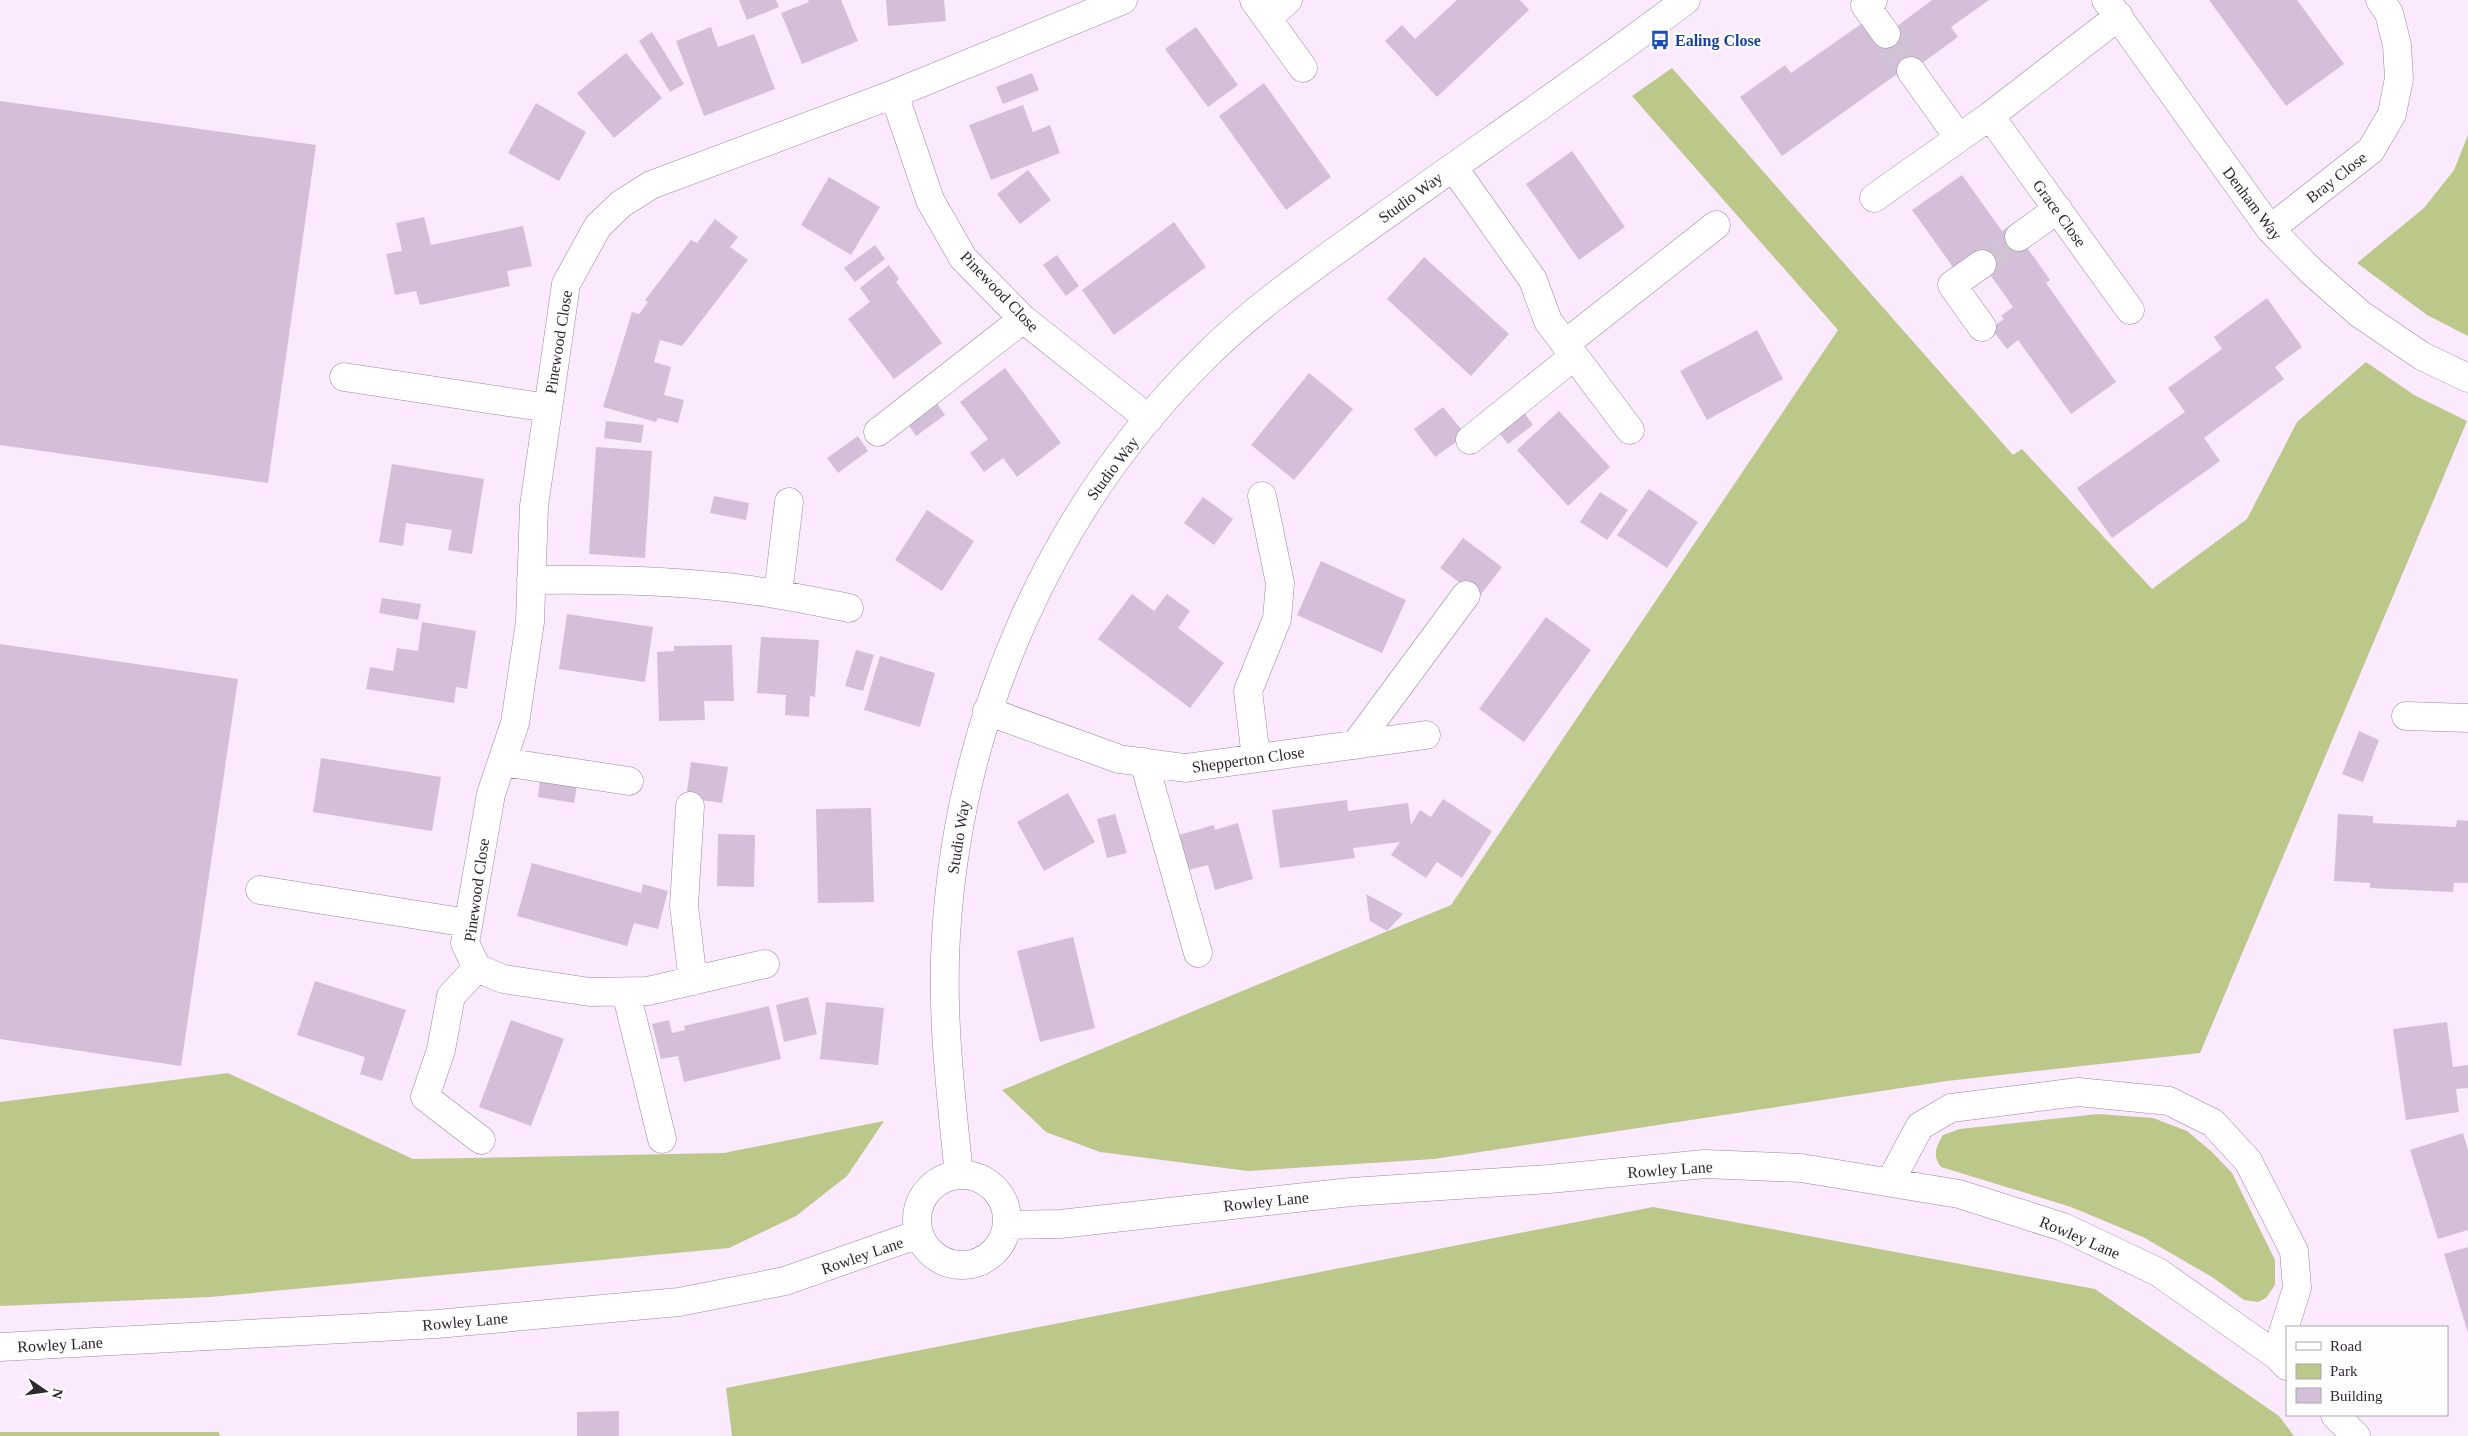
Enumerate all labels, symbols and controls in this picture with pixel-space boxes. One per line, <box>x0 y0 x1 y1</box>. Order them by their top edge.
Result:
bus stop icon: Ealing Close <box>1649 29 1671 51</box>
place label: Ealing Close <box>1675 32 1761 50</box>
street label: Bray Close <box>2303 149 2370 207</box>
street label: Denham Way <box>2219 164 2286 244</box>
street label: Studio Way <box>1375 169 1446 227</box>
street label: Grace Close <box>2030 176 2090 250</box>
street label: Pinewood Close <box>957 248 1042 335</box>
street label: Pinewood Close <box>542 289 575 395</box>
street label: Studio Way <box>1083 433 1142 504</box>
street label: Shepperton Close <box>1191 743 1306 777</box>
street label: Studio Way <box>944 799 974 875</box>
street label: Pinewood Close <box>461 837 492 943</box>
street label: Rowley Lane <box>1627 1158 1713 1182</box>
street label: Rowley Lane <box>1223 1189 1310 1215</box>
street label: Rowley Lane <box>2037 1213 2123 1263</box>
street label: Rowley Lane <box>819 1233 906 1278</box>
street label: Rowley Lane <box>422 1309 509 1335</box>
legend <box>2286 1326 2448 1416</box>
street label: Rowley Lane <box>17 1334 103 1356</box>
text: Road <box>2330 1338 2362 1354</box>
text: Park <box>2330 1363 2358 1379</box>
north arrow <box>20 1366 70 1416</box>
text: N <box>49 1387 66 1400</box>
text: Building <box>2330 1388 2383 1404</box>

